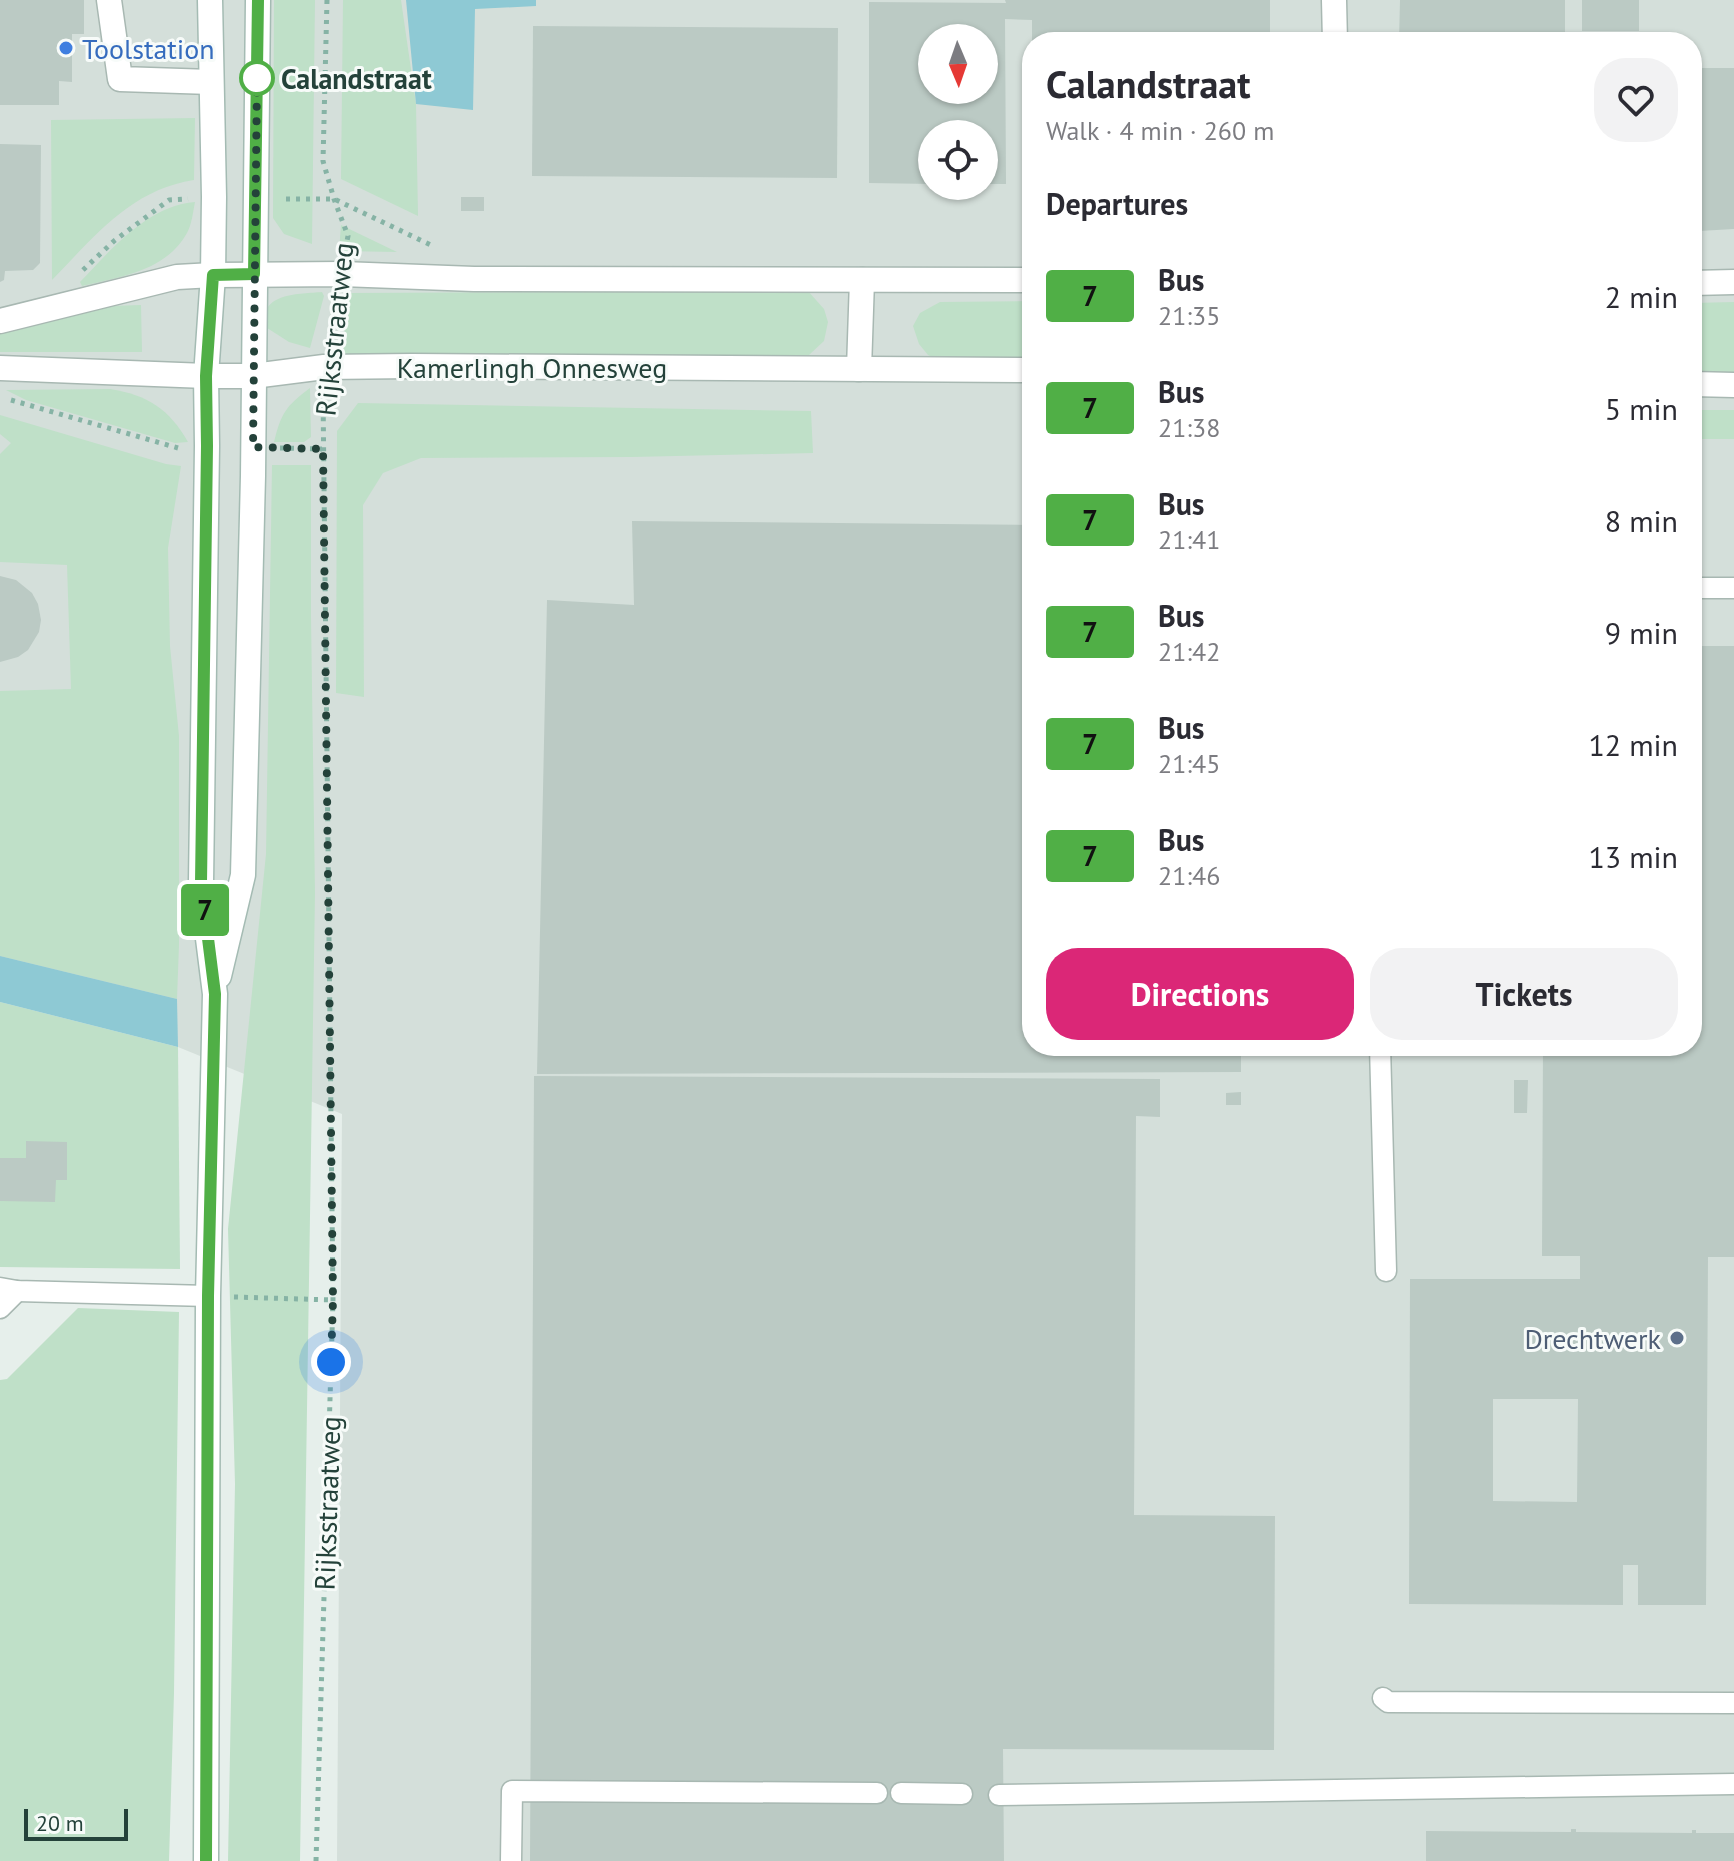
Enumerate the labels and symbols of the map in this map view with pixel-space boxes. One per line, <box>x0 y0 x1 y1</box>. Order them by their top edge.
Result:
north arrow <box>918 24 998 104</box>
place label: Toolstation <box>82 30 215 67</box>
marker: Toolstation <box>57 39 75 57</box>
place label: Calandstraat <box>281 60 432 97</box>
marker: Calandstraat <box>240 61 274 95</box>
street label: Rijksstraatweg <box>307 240 361 418</box>
street label: Kamerlingh Onnesweg <box>397 349 667 386</box>
line badge: 7 <box>179 884 231 936</box>
place label: Drechtwerk <box>1524 1320 1662 1357</box>
marker: Drechtwerk <box>1668 1329 1686 1347</box>
your location <box>311 1342 351 1382</box>
street label: Rijksstraatweg <box>305 1415 349 1591</box>
scale bar <box>24 1805 128 1841</box>

